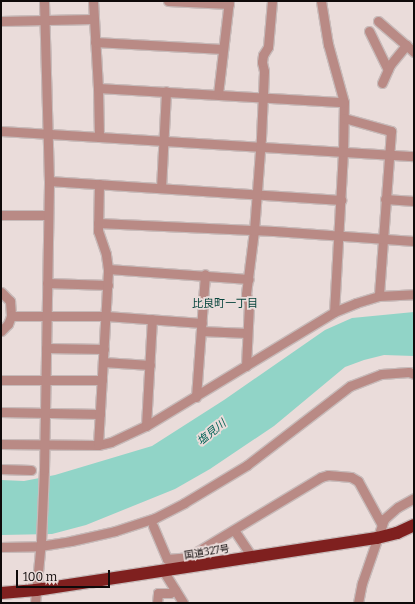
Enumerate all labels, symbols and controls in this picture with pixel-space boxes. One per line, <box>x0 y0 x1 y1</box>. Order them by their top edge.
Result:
district label: 比良町一丁目 <box>192 297 258 311</box>
water label: 塩見川 <box>195 417 229 449</box>
street label: 国道327号 <box>183 543 231 563</box>
scale bar <box>18 562 112 588</box>
text: 100 m <box>23 570 57 584</box>

